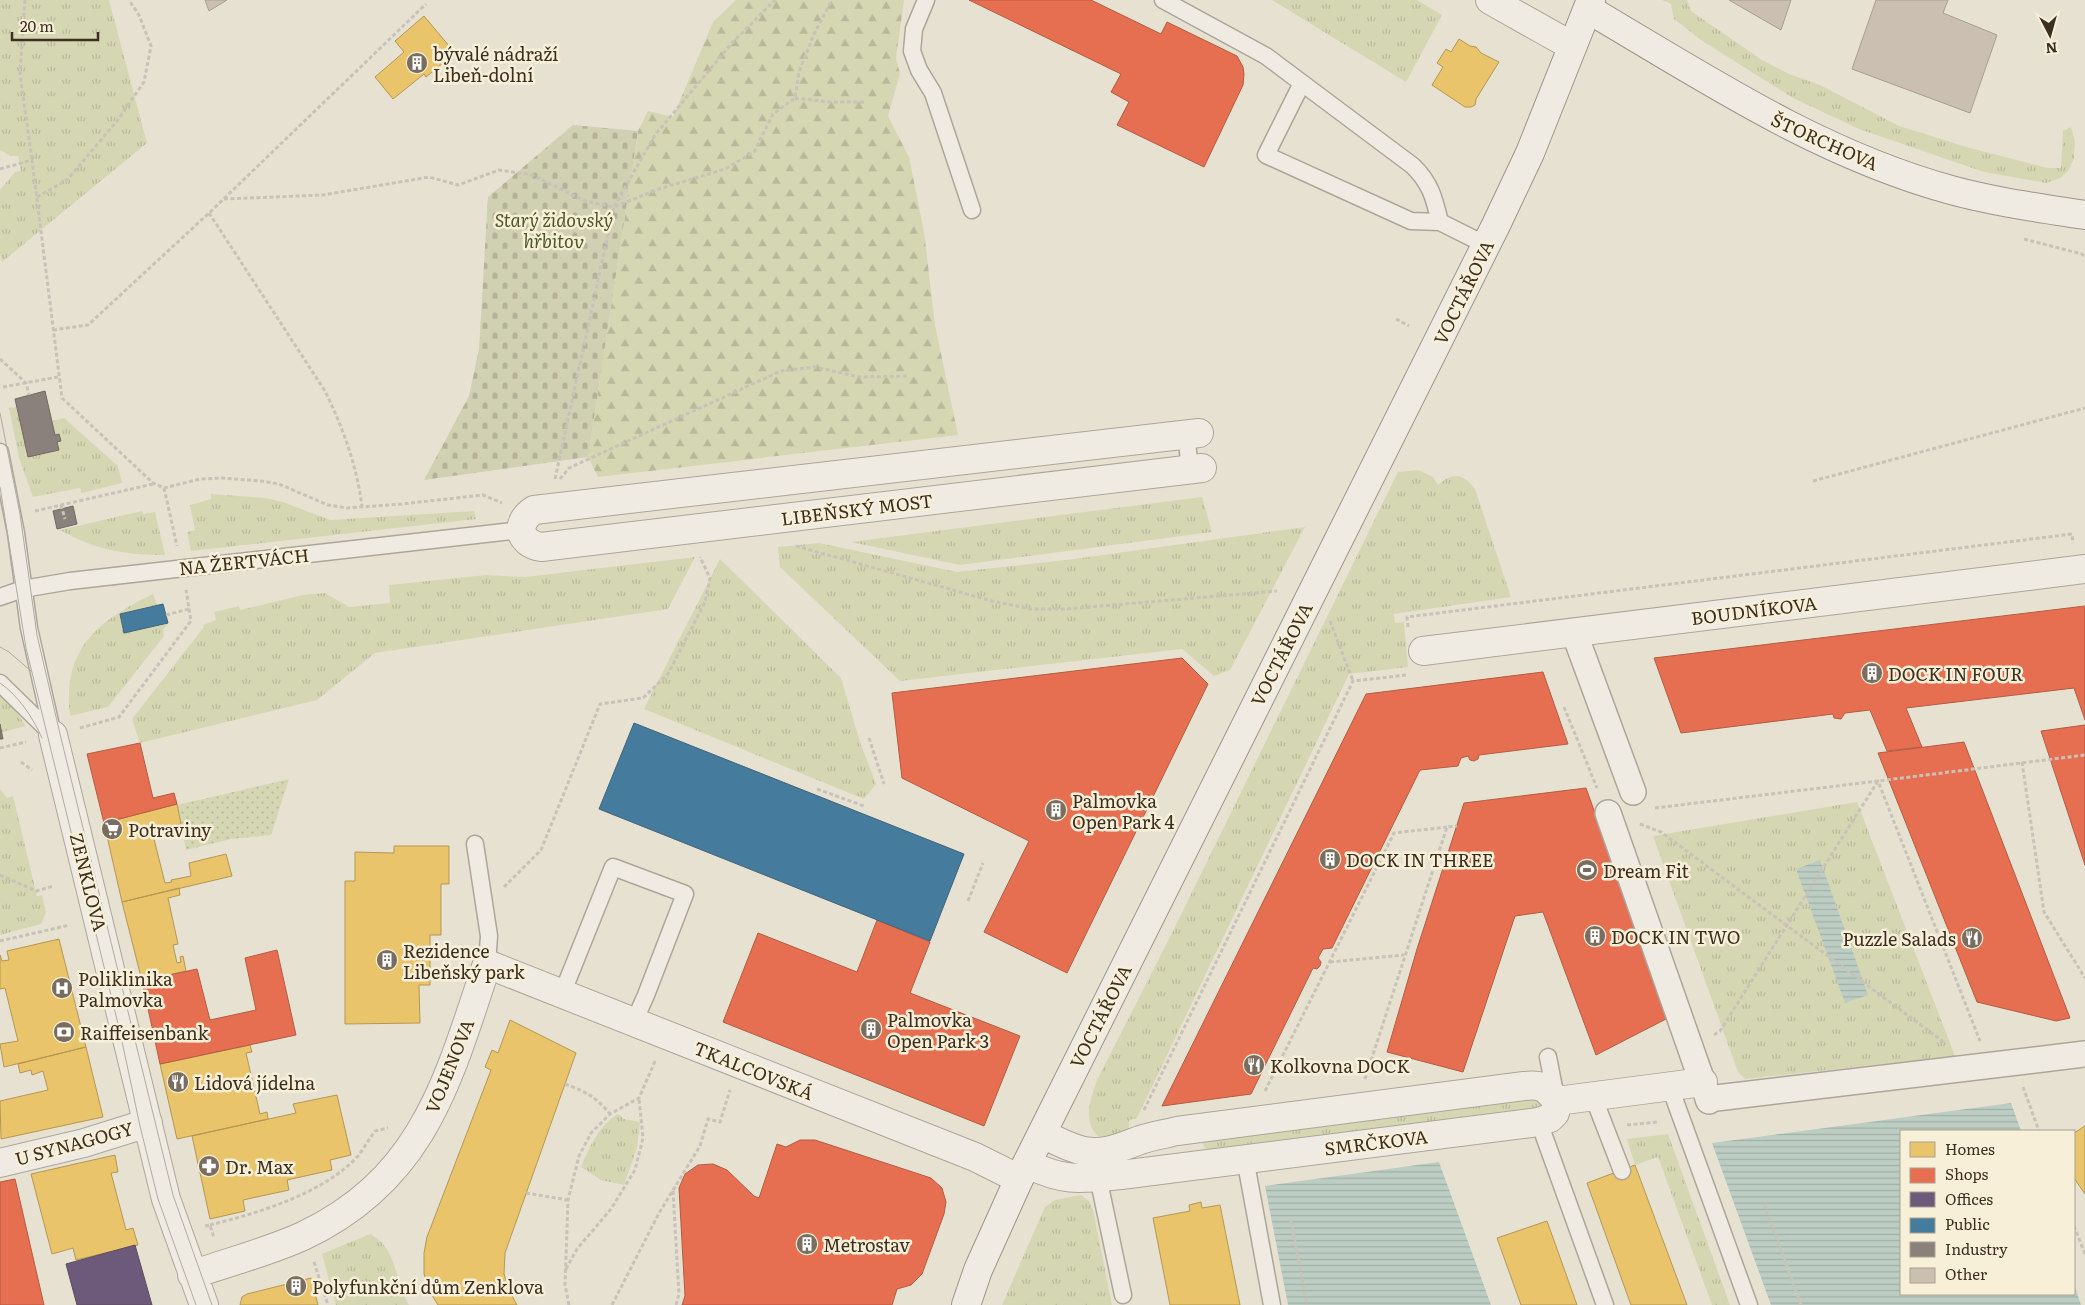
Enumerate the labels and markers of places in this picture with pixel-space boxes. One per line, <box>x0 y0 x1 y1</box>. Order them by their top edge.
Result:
place label: bývalé nádraží Libeň-dolní <box>433 40 558 88</box>
building icon: bývalé nádraží Libeň-dolní <box>405 51 429 75</box>
place label: DOCK IN FOUR <box>1888 660 2023 687</box>
building icon: DOCK IN FOUR <box>1860 661 1884 685</box>
place label: Palmovka Open Park 4 <box>1072 787 1175 835</box>
building icon: Palmovka Open Park 4 <box>1044 798 1068 822</box>
place label: Potraviny <box>128 816 212 843</box>
supermarket icon: Potraviny <box>100 817 124 841</box>
place label: DOCK IN THREE <box>1346 846 1494 873</box>
building icon: DOCK IN THREE <box>1318 847 1342 871</box>
place label: Dream Fit <box>1603 857 1689 884</box>
sports icon: Dream Fit <box>1575 858 1599 882</box>
place label: DOCK IN TWO <box>1611 923 1740 950</box>
building icon: DOCK IN TWO <box>1583 924 1607 948</box>
place label: Puzzle Salads <box>1842 925 1956 952</box>
restaurant icon: Puzzle Salads <box>1960 926 1984 950</box>
place label: Rezidence Libeňský park <box>403 937 526 985</box>
building icon: Rezidence Libeňský park <box>375 948 399 972</box>
place label: Poliklinika Palmovka <box>78 965 173 1013</box>
hospital icon: Poliklinika Palmovka <box>50 976 74 1000</box>
place label: Palmovka Open Park 3 <box>887 1006 989 1054</box>
building icon: Palmovka Open Park 3 <box>859 1017 883 1041</box>
place label: Raiffeisenbank <box>80 1019 210 1046</box>
bank icon: Raiffeisenbank <box>52 1020 76 1044</box>
place label: Kolkovna DOCK <box>1270 1052 1410 1079</box>
restaurant icon: Kolkovna DOCK <box>1242 1053 1266 1077</box>
place label: Lidová jídelna <box>194 1069 316 1096</box>
restaurant icon: Lidová jídelna <box>166 1070 190 1094</box>
place label: Dr. Max <box>225 1153 294 1180</box>
pharmacy icon: Dr. Max <box>197 1154 221 1178</box>
place label: Metrostav <box>823 1231 910 1258</box>
building icon: Metrostav <box>795 1232 819 1256</box>
place label: Polyfunkční dům Zenklova <box>312 1273 544 1300</box>
building icon: Polyfunkční dům Zenklova <box>284 1274 308 1298</box>

